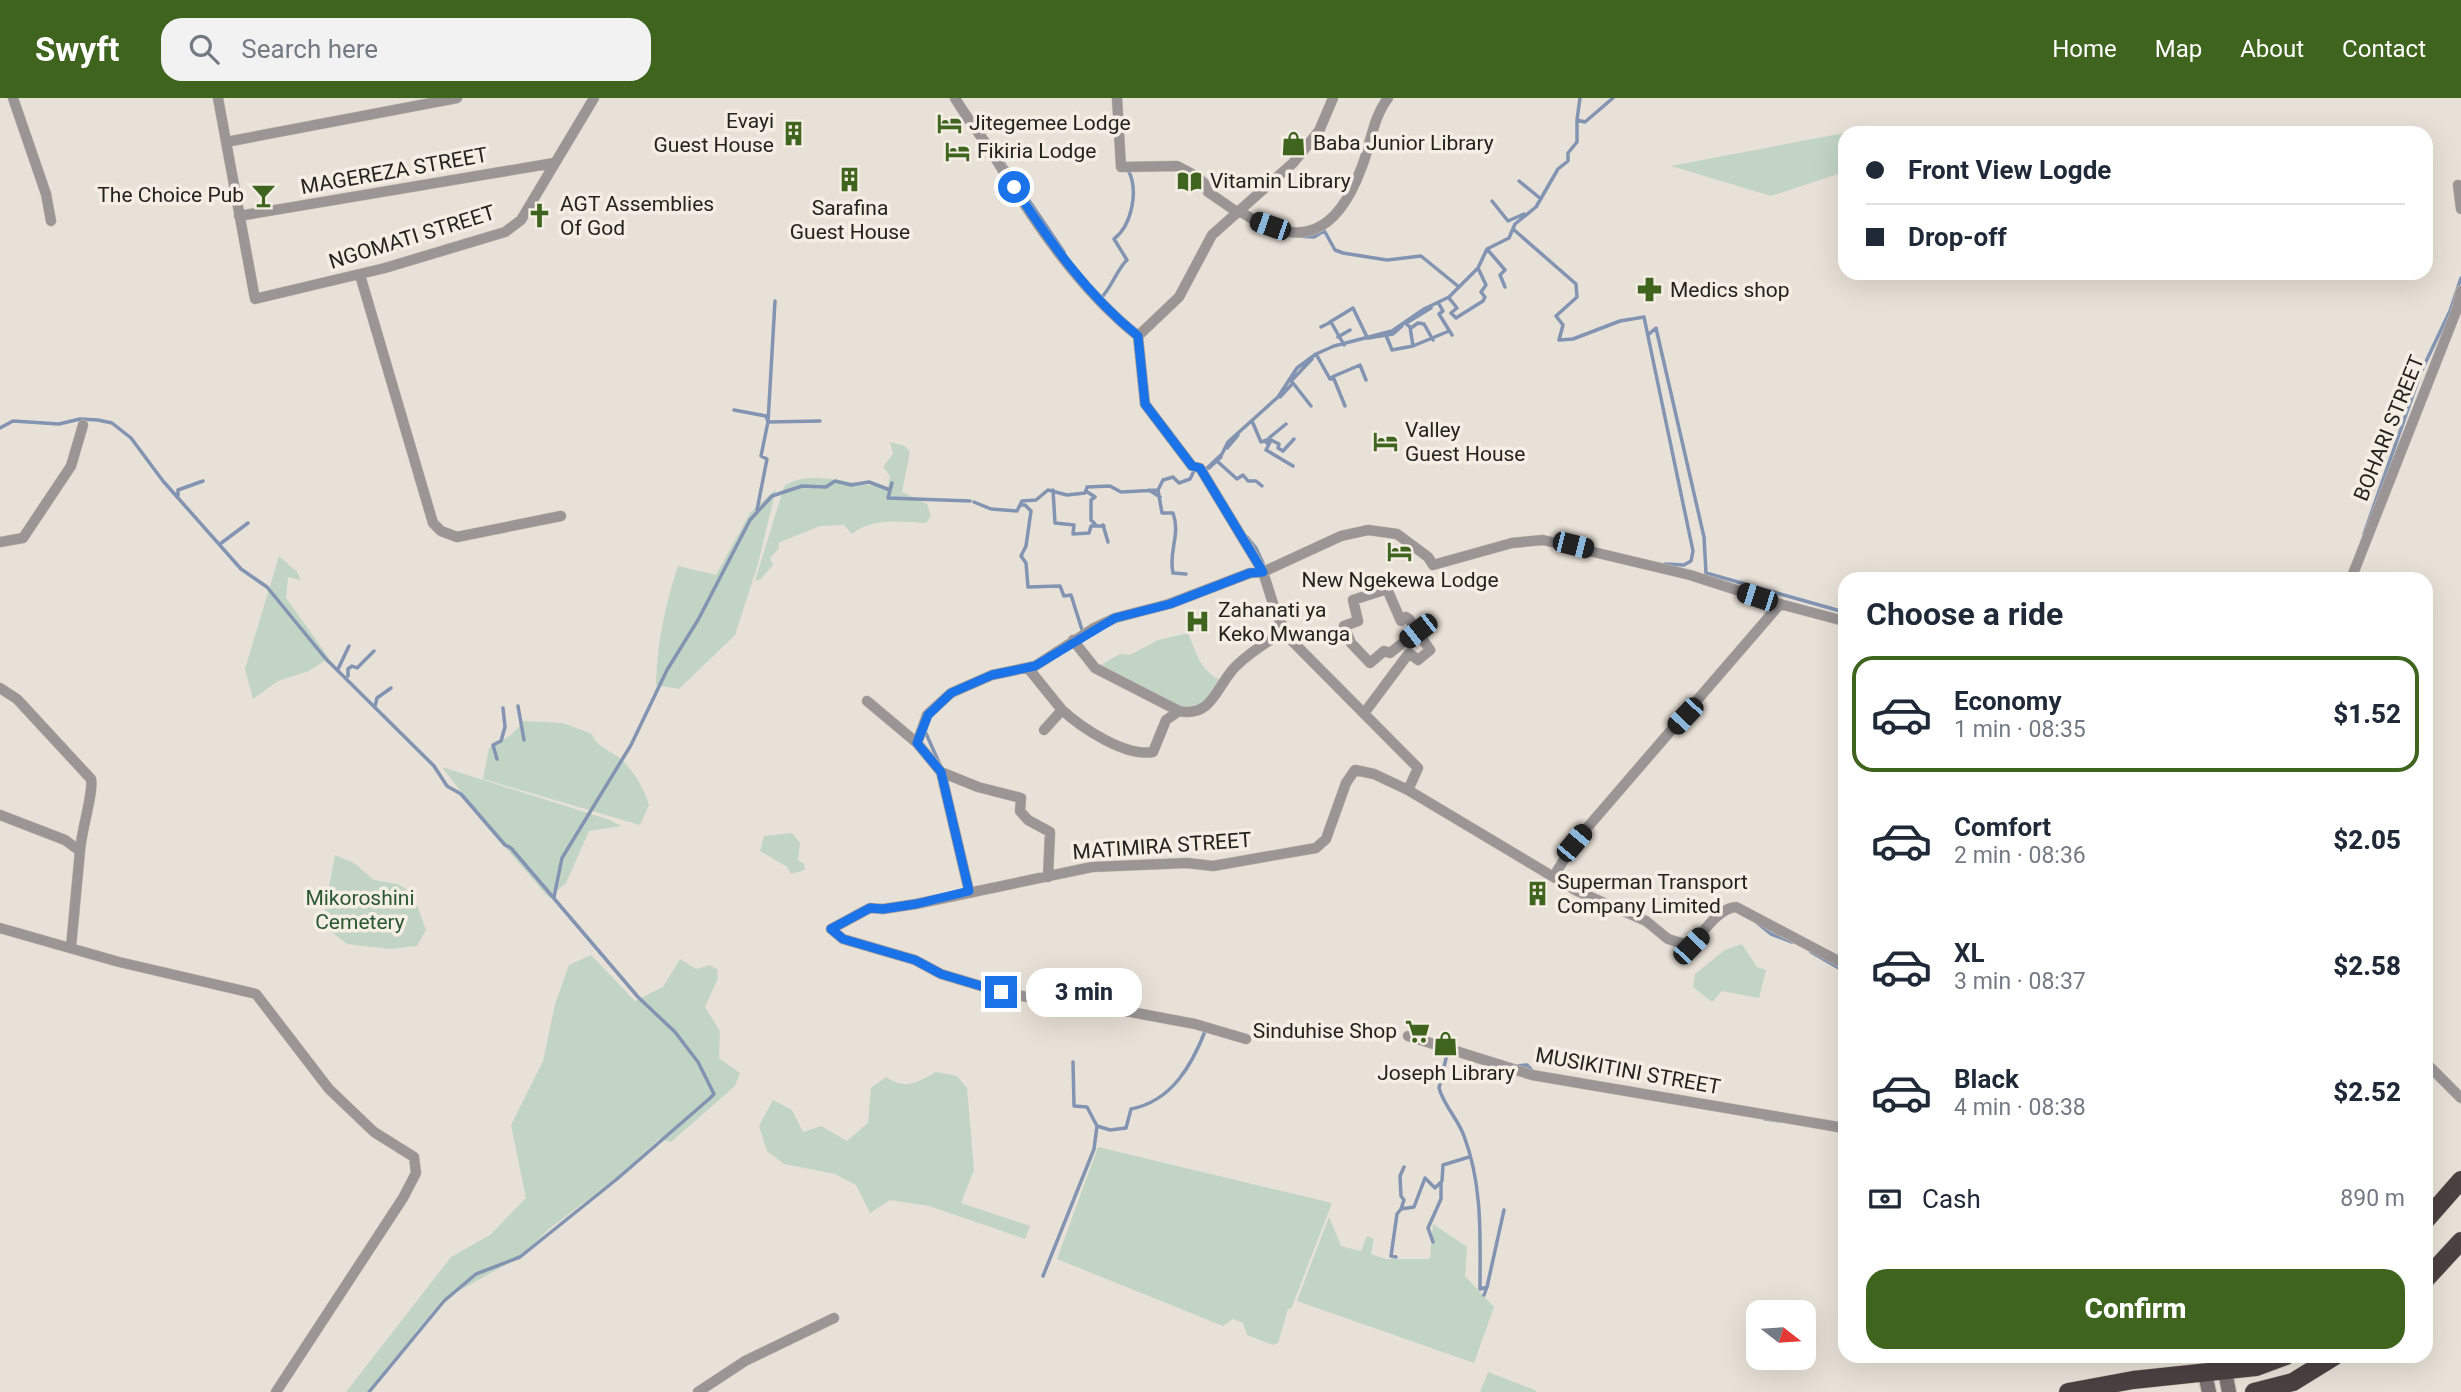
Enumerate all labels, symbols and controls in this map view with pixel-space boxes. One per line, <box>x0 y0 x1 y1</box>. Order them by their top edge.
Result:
search box <box>161 18 651 81</box>
text: Swyft <box>35 30 119 69</box>
icon: search <box>185 30 223 68</box>
text: Search here <box>241 34 378 64</box>
text: Home <box>2052 35 2117 63</box>
text: Map <box>2155 35 2202 63</box>
text: About <box>2240 35 2304 63</box>
text: Contact <box>2342 35 2426 63</box>
place label: Evayi Guest House <box>654 109 774 157</box>
hotel icon: Jitegemee Lodge <box>935 109 963 137</box>
place label: Jitegemee Lodge <box>969 111 1131 135</box>
building icon: Evayi Guest House <box>780 119 808 147</box>
shop icon: Baba Junior Library <box>1279 129 1307 157</box>
place label: Baba Junior Library <box>1313 131 1494 155</box>
hotel icon: Fikiria Lodge <box>943 137 971 165</box>
place label: Fikiria Lodge <box>977 139 1096 163</box>
street label: MAGEREZA STREET <box>299 143 490 199</box>
text: Front View Logde <box>1908 155 2111 185</box>
building icon: Sarafina Guest House <box>836 165 864 193</box>
library icon: Vitamin Library <box>1176 167 1204 195</box>
place label: Vitamin Library <box>1210 169 1351 193</box>
route start <box>998 171 1030 203</box>
bar icon: The Choice Pub <box>250 181 278 209</box>
place label: The Choice Pub <box>97 183 244 207</box>
place label: AGT Assemblies Of God <box>560 192 714 240</box>
place label: Sarafina Guest House <box>790 196 910 244</box>
street label: NGOMATI STREET <box>326 200 498 274</box>
church icon: AGT Assemblies Of God <box>526 202 554 230</box>
car <box>1247 209 1294 243</box>
text: Drop-off <box>1908 222 2007 252</box>
pharmacy icon: Medics shop <box>1636 276 1664 304</box>
place label: Medics shop <box>1670 278 1790 302</box>
street label: BOHARI STREET <box>2349 351 2429 504</box>
place label: Valley Guest House <box>1405 418 1525 466</box>
hotel icon: Valley Guest House <box>1371 428 1399 456</box>
car <box>1551 530 1596 560</box>
hotel icon: New Ngekewa Lodge <box>1386 537 1414 565</box>
place label: New Ngekewa Lodge <box>1301 568 1499 592</box>
car <box>1734 581 1781 613</box>
text: Choose a ride <box>1866 595 2063 633</box>
place label: Zahanati ya Keko Mwanga <box>1218 598 1350 646</box>
hospital icon: Zahanati ya Keko Mwanga <box>1184 608 1212 636</box>
car <box>1395 610 1442 652</box>
icon: car <box>1870 683 1933 746</box>
text: Economy <box>1954 686 2061 716</box>
car <box>1663 693 1708 739</box>
text: $1.52 <box>2333 699 2401 729</box>
text: 1 min · 08:35 <box>1954 716 2086 743</box>
icon: car <box>1870 809 1933 872</box>
text: Comfort <box>1954 812 2051 842</box>
car <box>1553 820 1596 866</box>
text: $2.05 <box>2333 825 2401 855</box>
street label: MATIMIRA STREET <box>1072 828 1253 864</box>
text: 2 min · 08:36 <box>1954 842 2086 869</box>
place label: Superman Transport Company Limited <box>1557 870 1748 918</box>
building icon: Superman Transport Company Limited <box>1523 880 1551 908</box>
park label: Mikoroshini Cemetery <box>305 886 415 934</box>
car <box>1669 924 1714 968</box>
icon: car <box>1870 935 1933 998</box>
text: XL <box>1954 938 1985 968</box>
text: $2.58 <box>2333 951 2401 981</box>
callout: 3 min <box>1026 968 1141 1016</box>
text: 3 min · 08:37 <box>1954 968 2086 995</box>
route end <box>985 976 1017 1008</box>
text: 3 min <box>1055 979 1113 1006</box>
supermarket icon: Sinduhise Shop <box>1403 1017 1431 1045</box>
place label: Sinduhise Shop <box>1253 1019 1397 1043</box>
shop icon: Joseph Library <box>1432 1030 1460 1058</box>
street label: MUSIKITINI STREET <box>1534 1043 1723 1099</box>
place label: Joseph Library <box>1377 1061 1515 1085</box>
icon: car <box>1870 1061 1933 1124</box>
text: Black <box>1954 1064 2019 1094</box>
text: $2.52 <box>2333 1077 2401 1107</box>
text: 4 min · 08:38 <box>1954 1094 2086 1121</box>
icon: cash <box>1866 1180 1904 1218</box>
text: Cash <box>1922 1184 1981 1214</box>
text: 890 m <box>2340 1185 2405 1212</box>
button: Confirm <box>1866 1269 2405 1349</box>
north arrow <box>1746 1300 1816 1370</box>
map controls <box>1746 1300 1816 1370</box>

